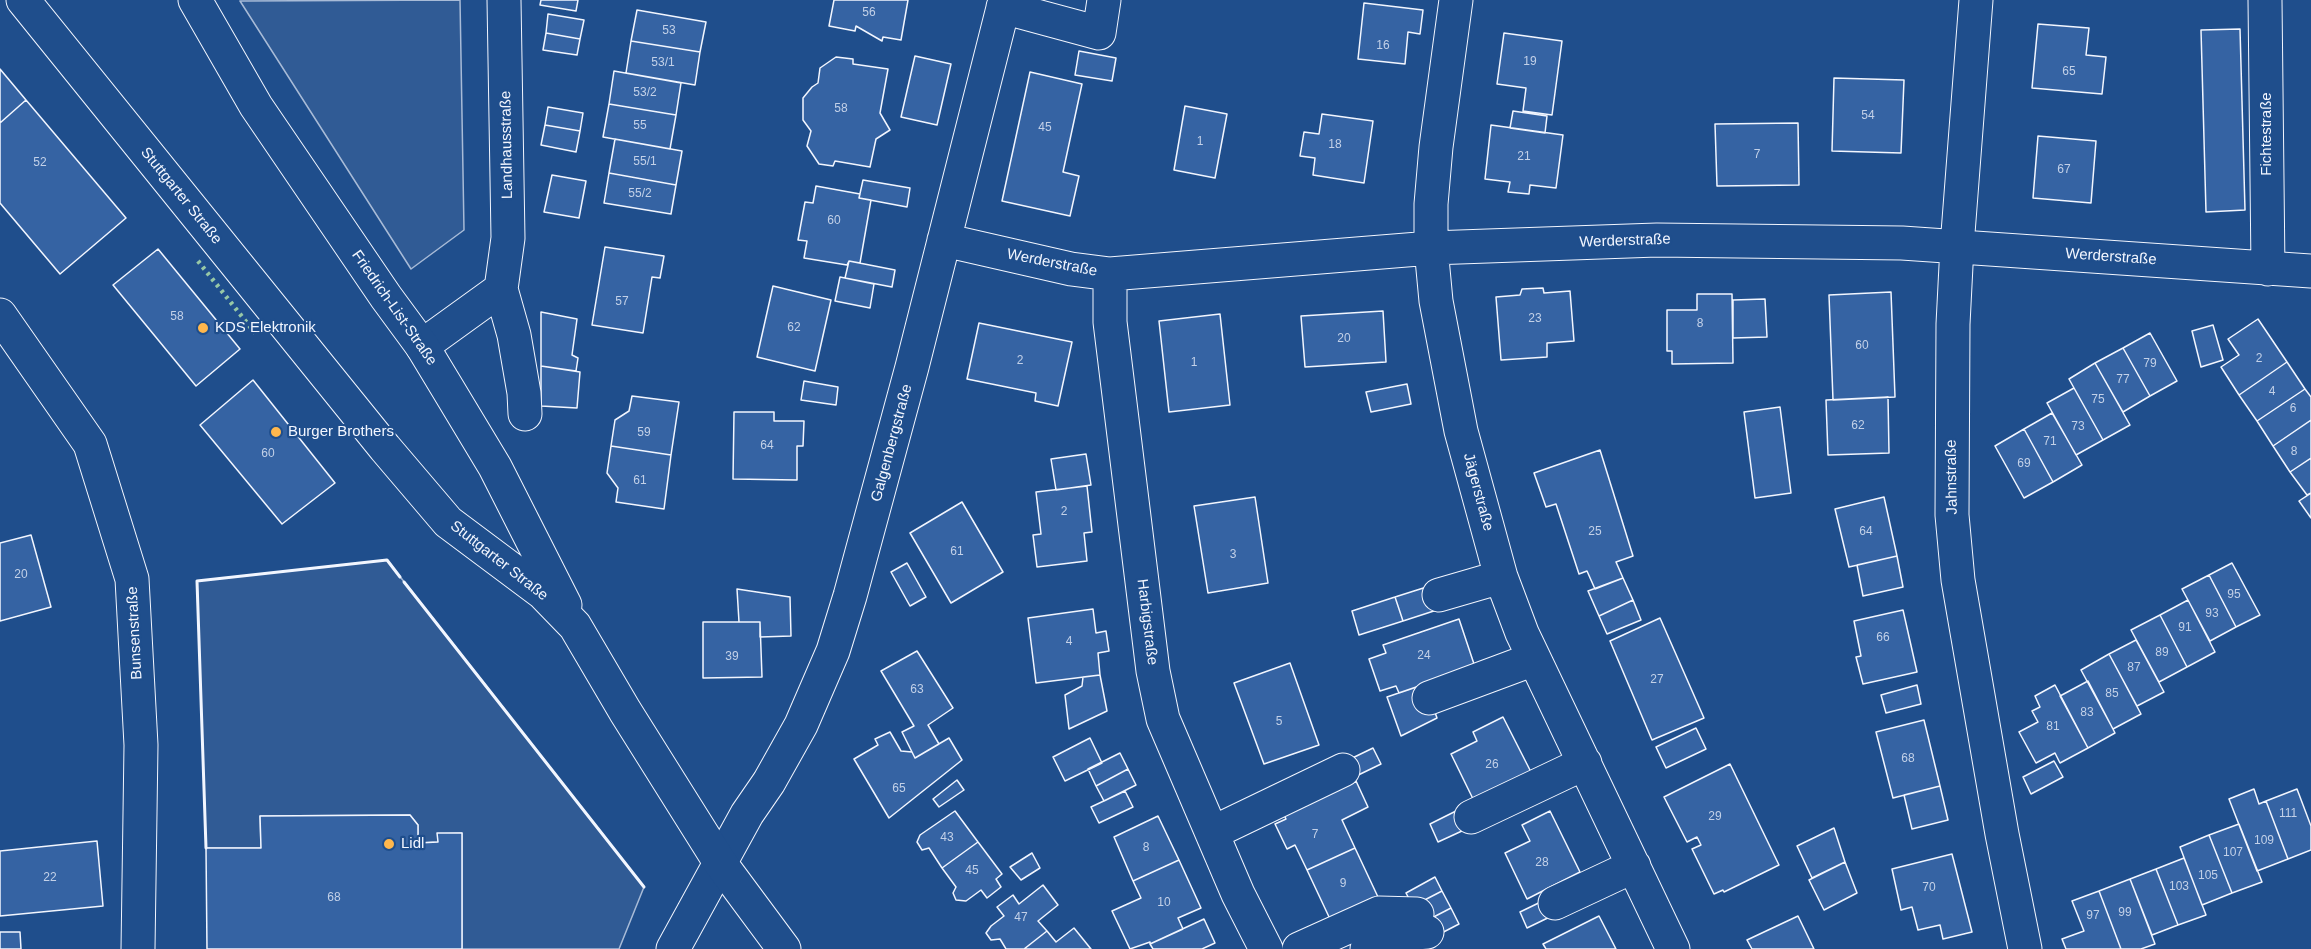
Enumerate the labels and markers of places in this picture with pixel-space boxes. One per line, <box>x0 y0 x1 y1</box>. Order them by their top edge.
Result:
place label: KDS Elektronik <box>215 319 316 337</box>
marker: KDS Elektronik <box>196 321 210 335</box>
place label: Burger Brothers <box>288 423 394 441</box>
marker: Burger Brothers <box>269 425 283 439</box>
place label: Lidl <box>401 835 424 853</box>
marker: Lidl <box>382 837 396 851</box>

